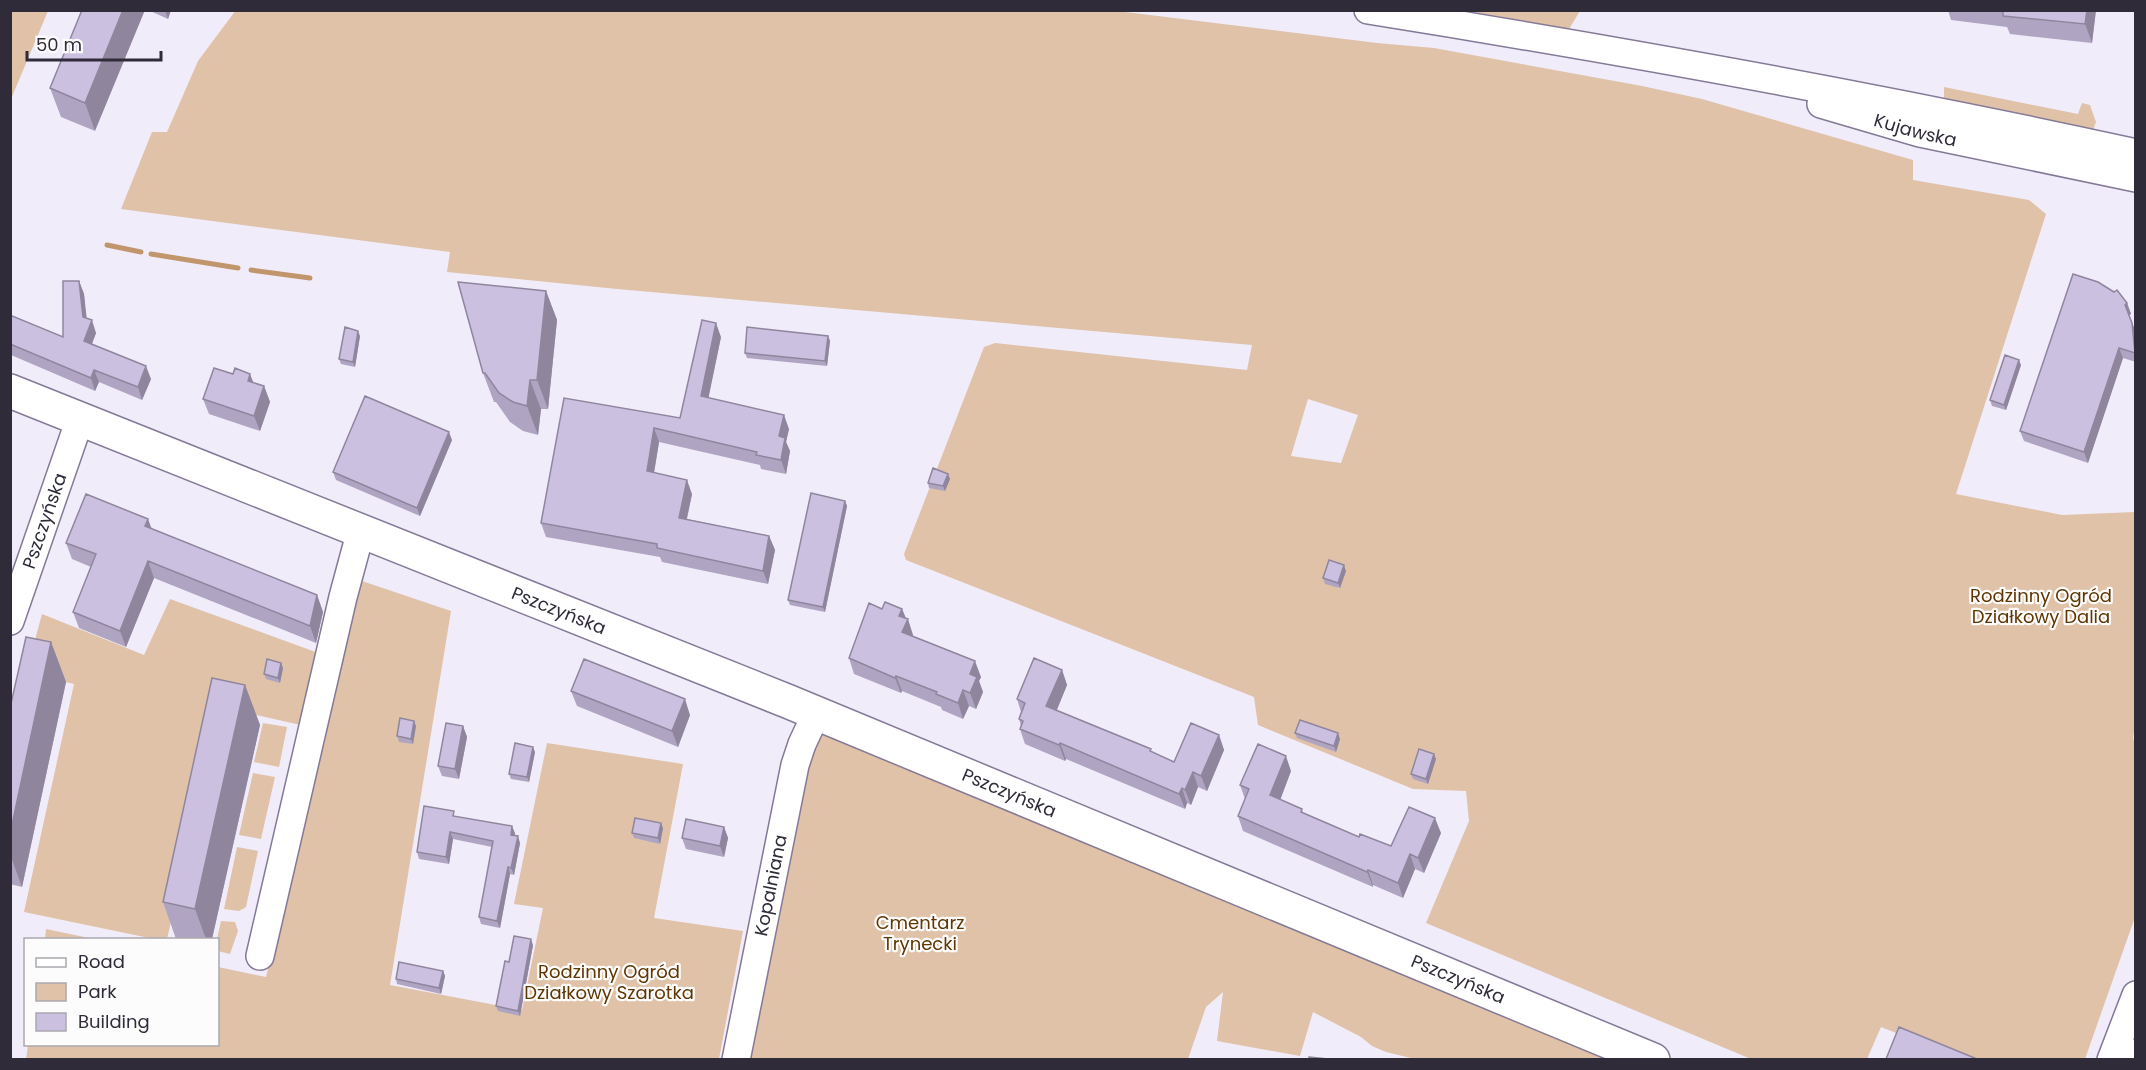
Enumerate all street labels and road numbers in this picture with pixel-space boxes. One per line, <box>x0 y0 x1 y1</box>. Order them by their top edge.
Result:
street label: Kujawska <box>1871 107 1959 152</box>
street label: Pszczyńska <box>16 469 72 572</box>
street label: Pszczyńska <box>508 580 610 640</box>
street label: Pszczyńska <box>958 762 1060 823</box>
street label: Kopalniana <box>748 832 793 938</box>
street label: Pszczyńska <box>1407 948 1509 1009</box>

